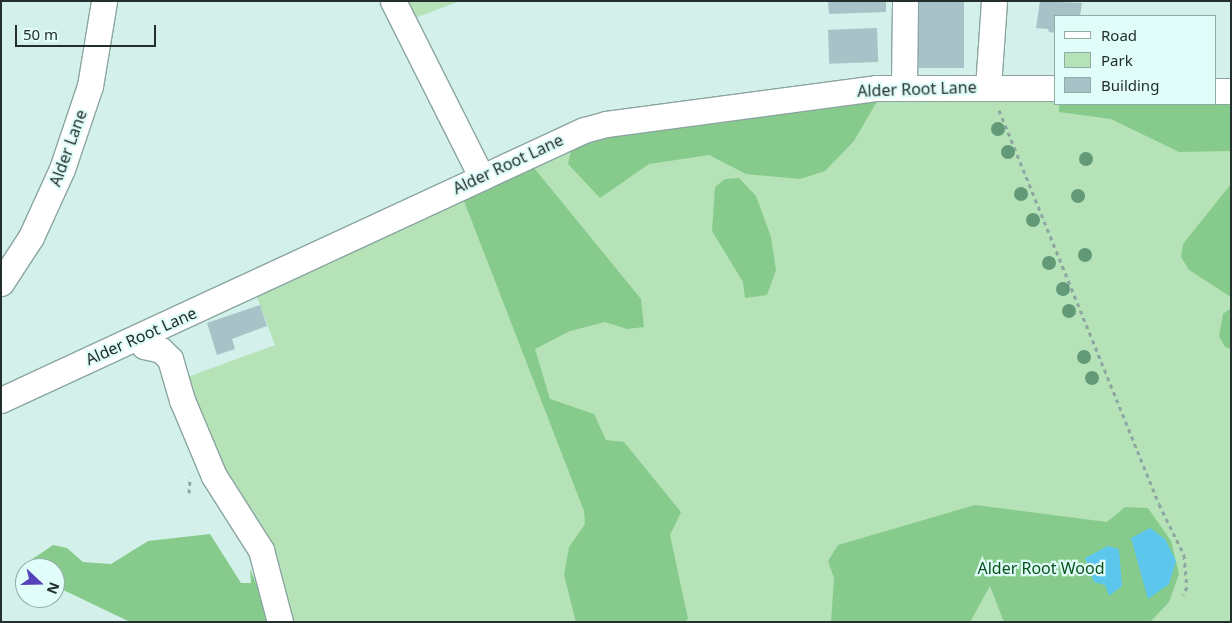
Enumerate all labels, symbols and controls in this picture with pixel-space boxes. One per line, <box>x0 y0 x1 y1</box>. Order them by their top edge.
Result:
scale bar <box>18 15 159 47</box>
legend <box>1054 15 1217 105</box>
text: 50 m <box>23 24 58 44</box>
text: Road <box>1101 25 1137 45</box>
text: Park <box>1101 50 1133 70</box>
text: Building <box>1101 75 1159 95</box>
street label: Alder Root Lane <box>857 77 977 101</box>
street label: Alder Lane <box>45 107 91 189</box>
street label: Alder Root Lane <box>450 130 566 198</box>
street label: Alder Root Lane <box>83 303 199 369</box>
north arrow <box>15 558 65 608</box>
park label: Alder Root Wood <box>978 558 1104 578</box>
text: N <box>43 579 64 597</box>

